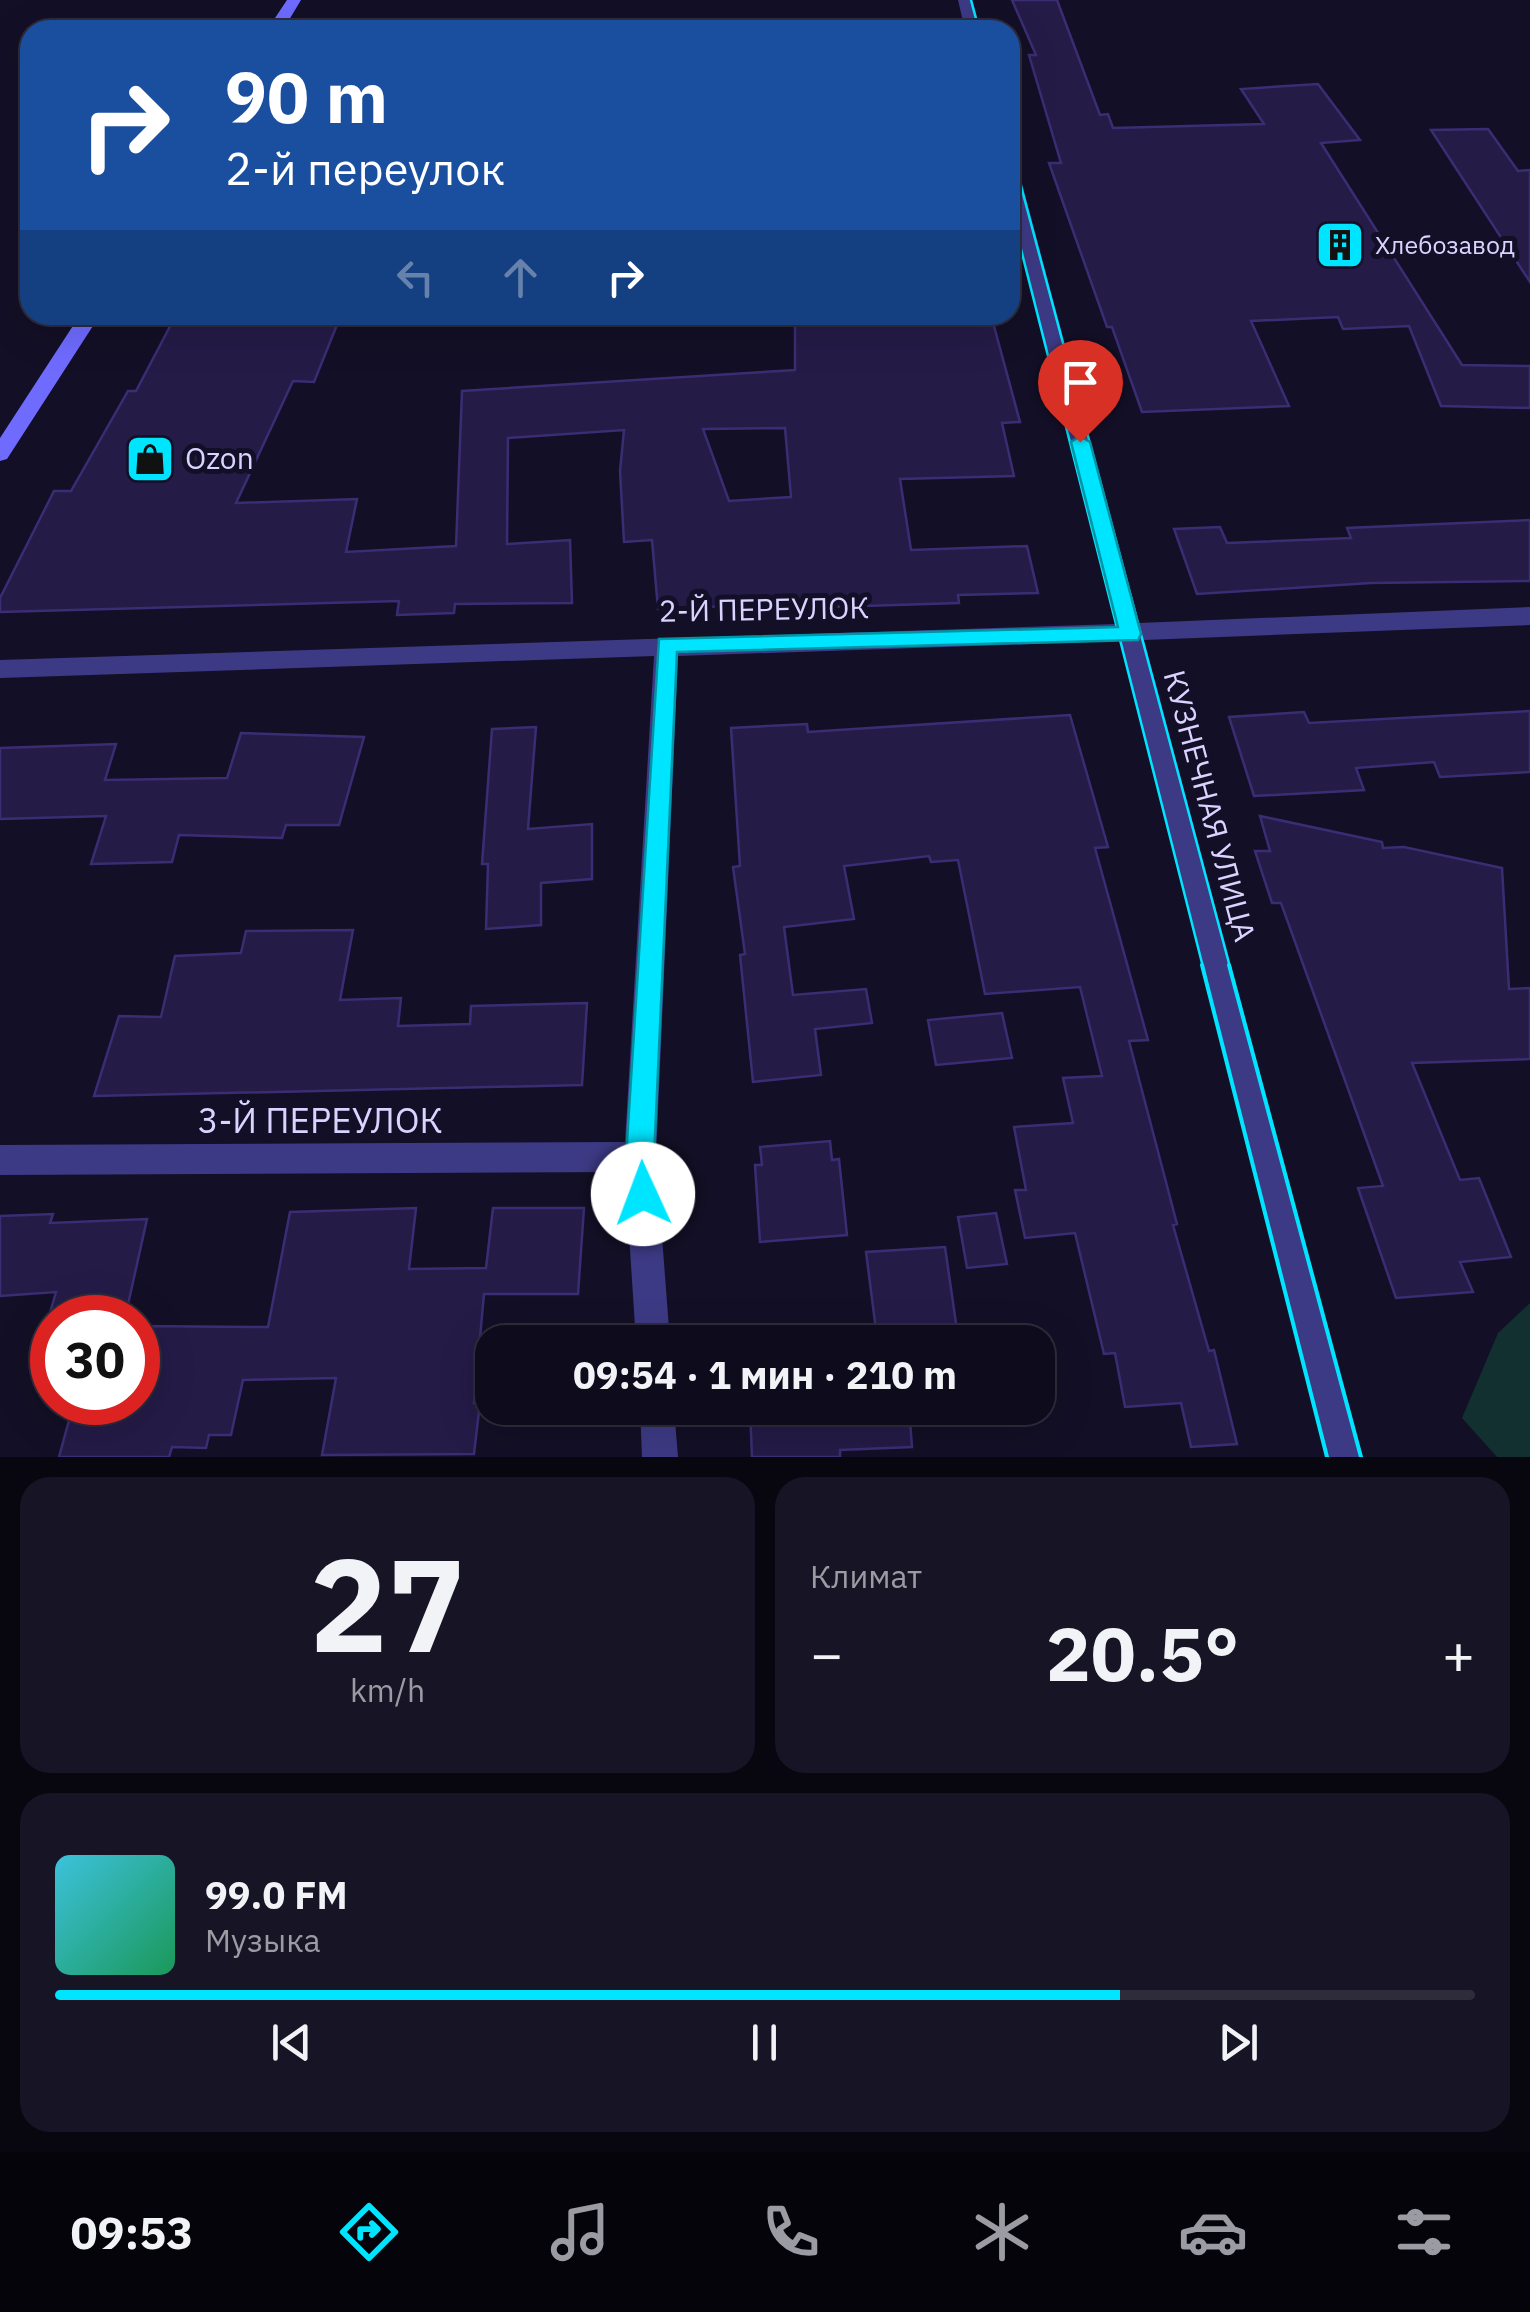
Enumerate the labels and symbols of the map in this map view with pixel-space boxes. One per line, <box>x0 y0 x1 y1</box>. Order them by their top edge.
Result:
building icon: Хлебозавод <box>1314 219 1366 271</box>
place label: Хлебозавод <box>1375 228 1515 261</box>
pin <box>1038 340 1123 443</box>
shop icon: Ozon <box>124 433 176 485</box>
place label: Ozon <box>185 438 254 477</box>
street label: 2-Й ПЕРЕУЛОК <box>659 587 869 630</box>
street label: КУЗНЕЧНАЯ УЛИЦА <box>1155 666 1265 945</box>
street label: 3-Й ПЕРЕУЛОК <box>197 1097 443 1143</box>
position arrow <box>591 1142 695 1246</box>
speed limit sign: 30 <box>30 1295 160 1425</box>

